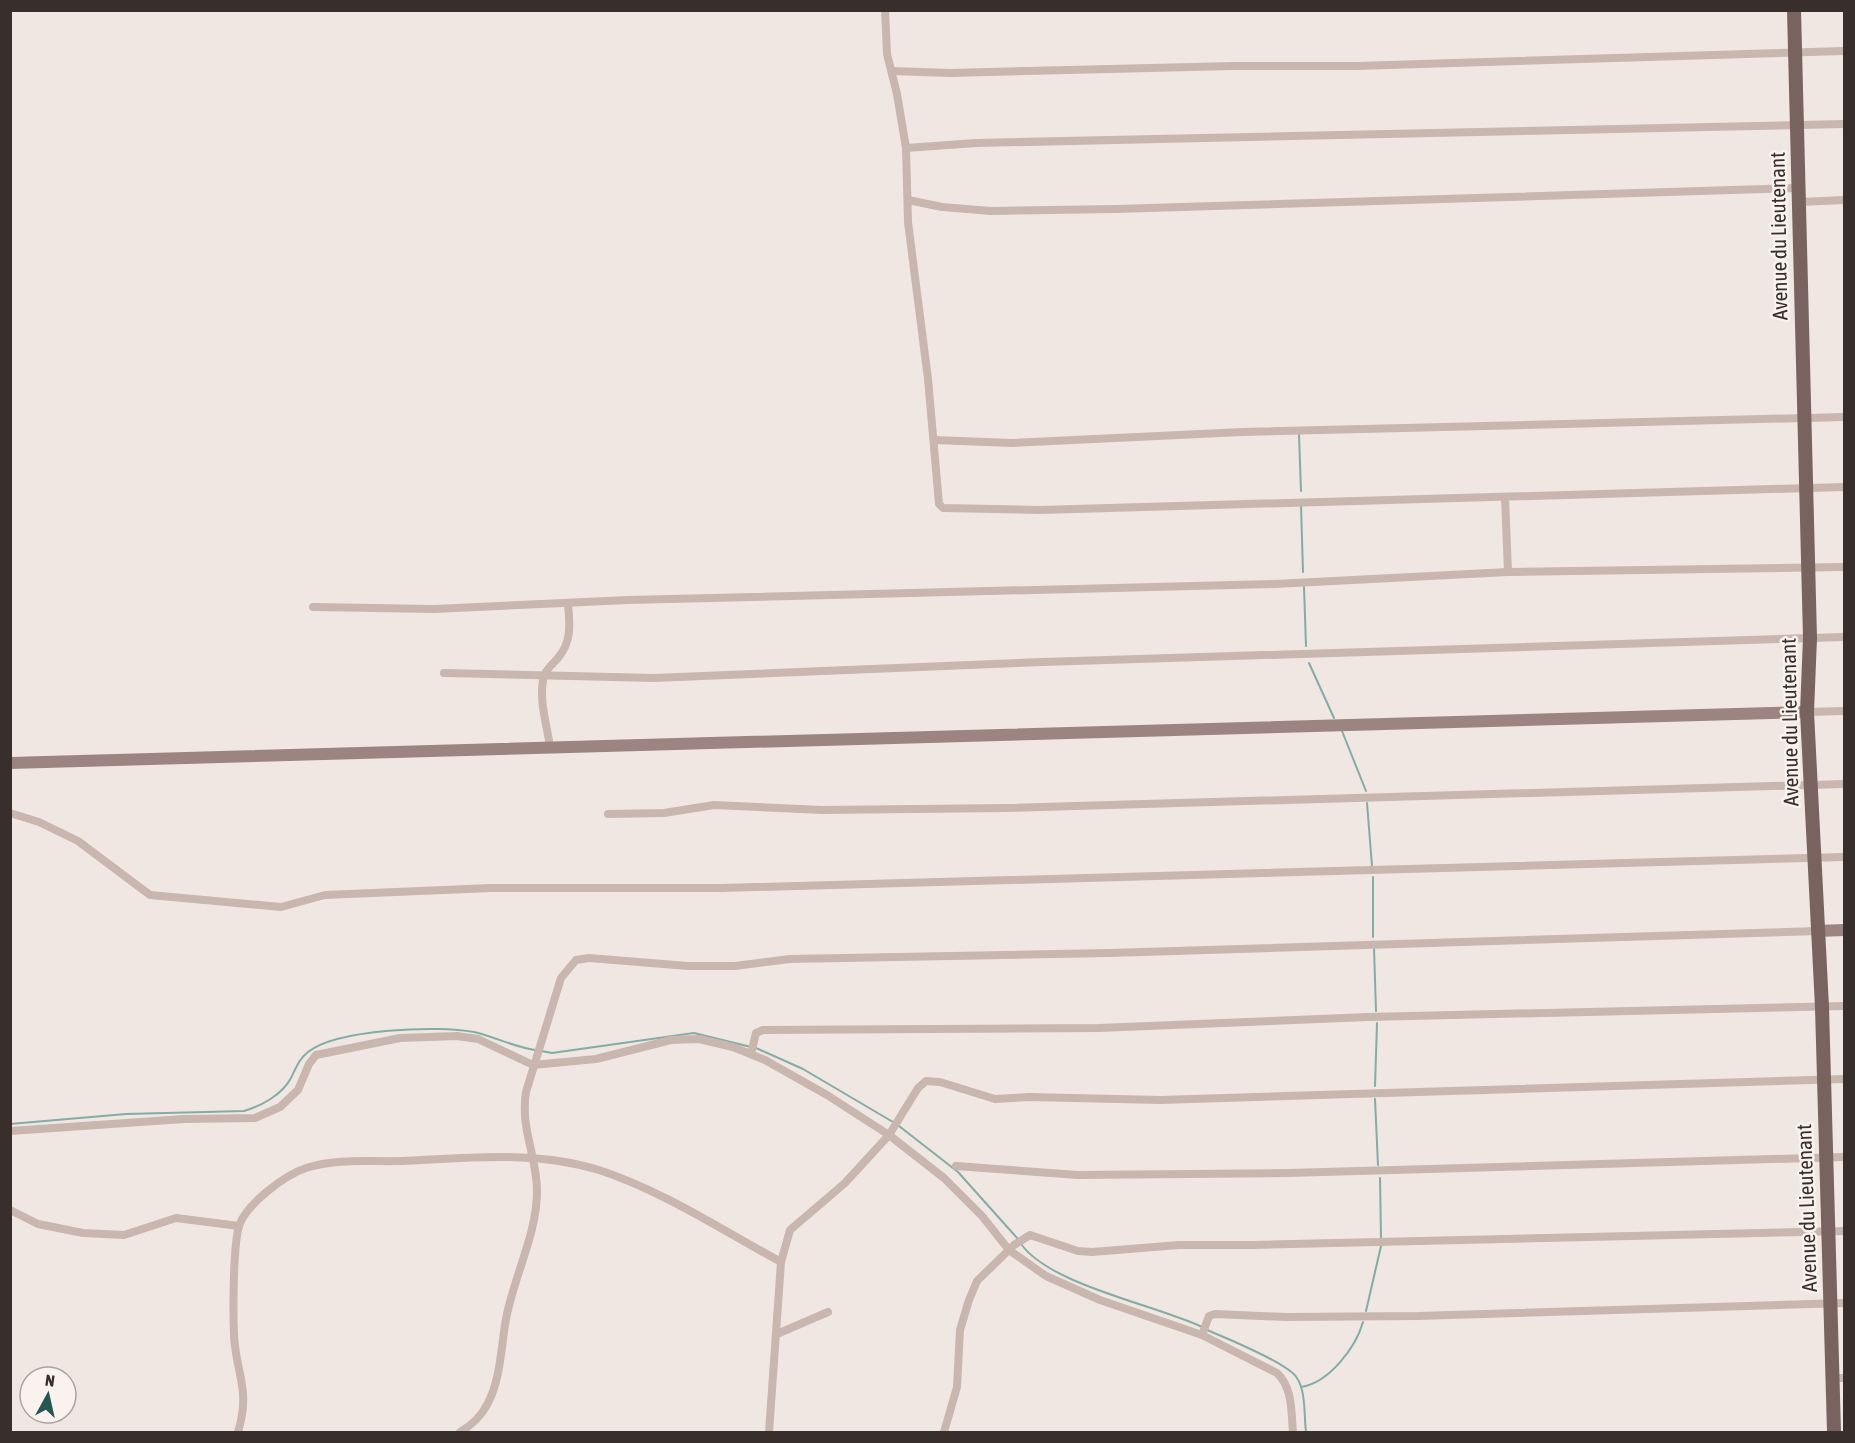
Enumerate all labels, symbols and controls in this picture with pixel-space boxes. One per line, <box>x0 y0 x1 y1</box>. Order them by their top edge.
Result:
street label: Avenue du Lieutenant <box>1765 152 1791 320</box>
street label: Avenue du Lieutenant <box>1776 638 1802 806</box>
street label: Avenue du Lieutenant <box>1791 1124 1821 1292</box>
north arrow <box>18 1365 78 1425</box>
text: N <box>44 1371 56 1390</box>

